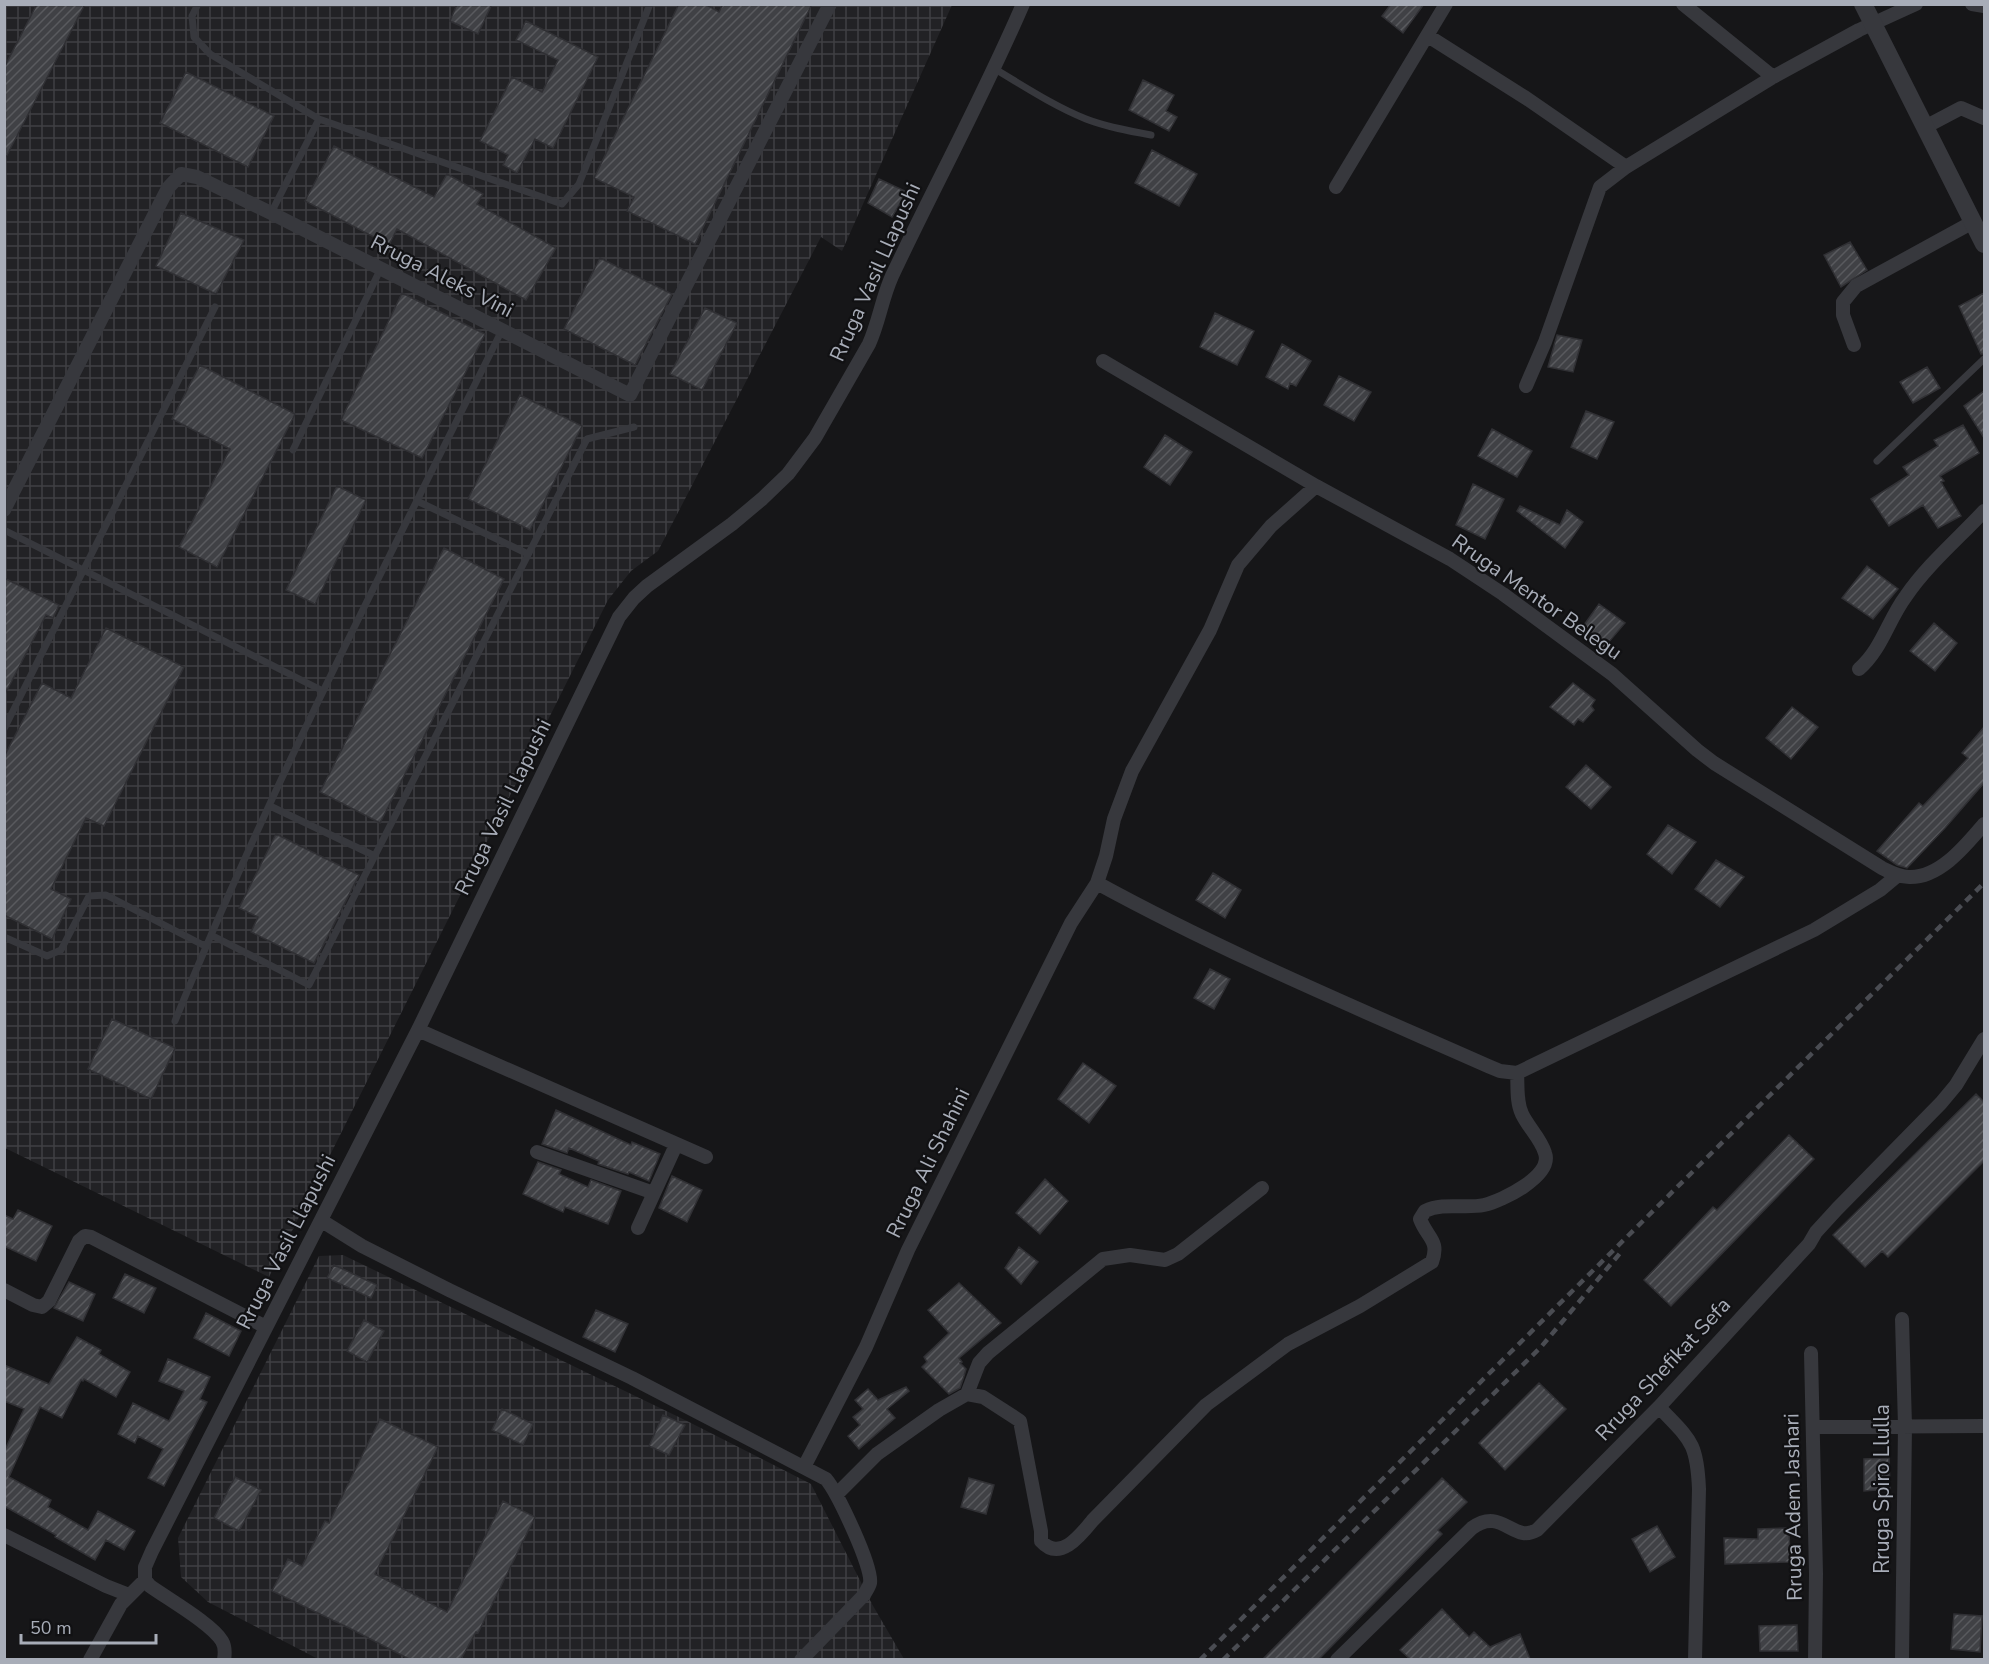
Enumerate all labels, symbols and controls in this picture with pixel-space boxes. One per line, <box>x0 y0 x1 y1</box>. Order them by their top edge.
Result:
street label: Rruga Vasil Llapushi <box>823 178 927 366</box>
street label: Rruga Aleks Vini <box>366 228 518 324</box>
street label: Rruga Mentor Belegu <box>1446 528 1628 666</box>
street label: Rruga Vasil Llapushi <box>448 714 558 900</box>
street label: Rruga Ali Shahini <box>880 1083 976 1243</box>
street label: Rruga Vasil Llapushi <box>230 1150 342 1334</box>
street label: Rruga Shefikat Sefa <box>1589 1291 1737 1447</box>
street label: Rruga Spiro Llulla <box>1868 1404 1896 1574</box>
street label: Rruga Adem Jashari <box>1777 1413 1809 1601</box>
scale bar <box>21 1607 156 1645</box>
text: 50 m <box>30 1616 72 1640</box>

